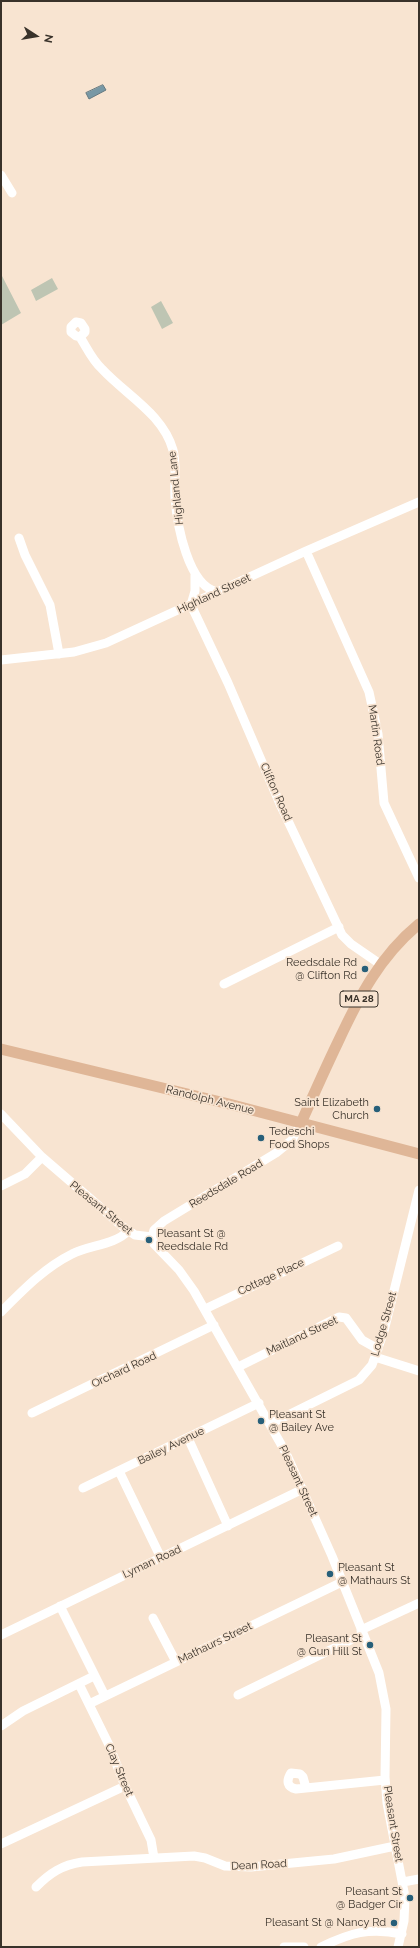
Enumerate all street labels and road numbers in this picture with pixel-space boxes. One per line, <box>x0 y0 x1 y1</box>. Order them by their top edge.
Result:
street label: Highland Lane <box>166 450 186 526</box>
street label: Highland Street <box>175 571 253 617</box>
street label: Martin Road <box>365 704 387 766</box>
street label: Clifton Road <box>257 761 295 823</box>
road number: MA 28 <box>340 991 378 1007</box>
street label: Randolph Avenue <box>165 1083 255 1117</box>
street label: Reedsdale Road <box>187 1157 265 1211</box>
street label: Pleasant Street <box>67 1179 135 1237</box>
street label: Cottage Place <box>236 1256 306 1298</box>
street label: Lodge Street <box>369 1290 399 1358</box>
street label: Maitland Street <box>264 1314 340 1358</box>
street label: Orchard Road <box>89 1349 159 1391</box>
street label: Bailey Avenue <box>136 1424 206 1468</box>
street label: Pleasant Street <box>276 1443 320 1519</box>
street label: Lyman Road <box>121 1543 183 1581</box>
street label: Mathaurs Street <box>176 1619 254 1667</box>
street label: Clay Street <box>102 1742 136 1798</box>
street label: Pleasant Street <box>380 1785 406 1863</box>
street label: Dean Road <box>231 1857 287 1873</box>

